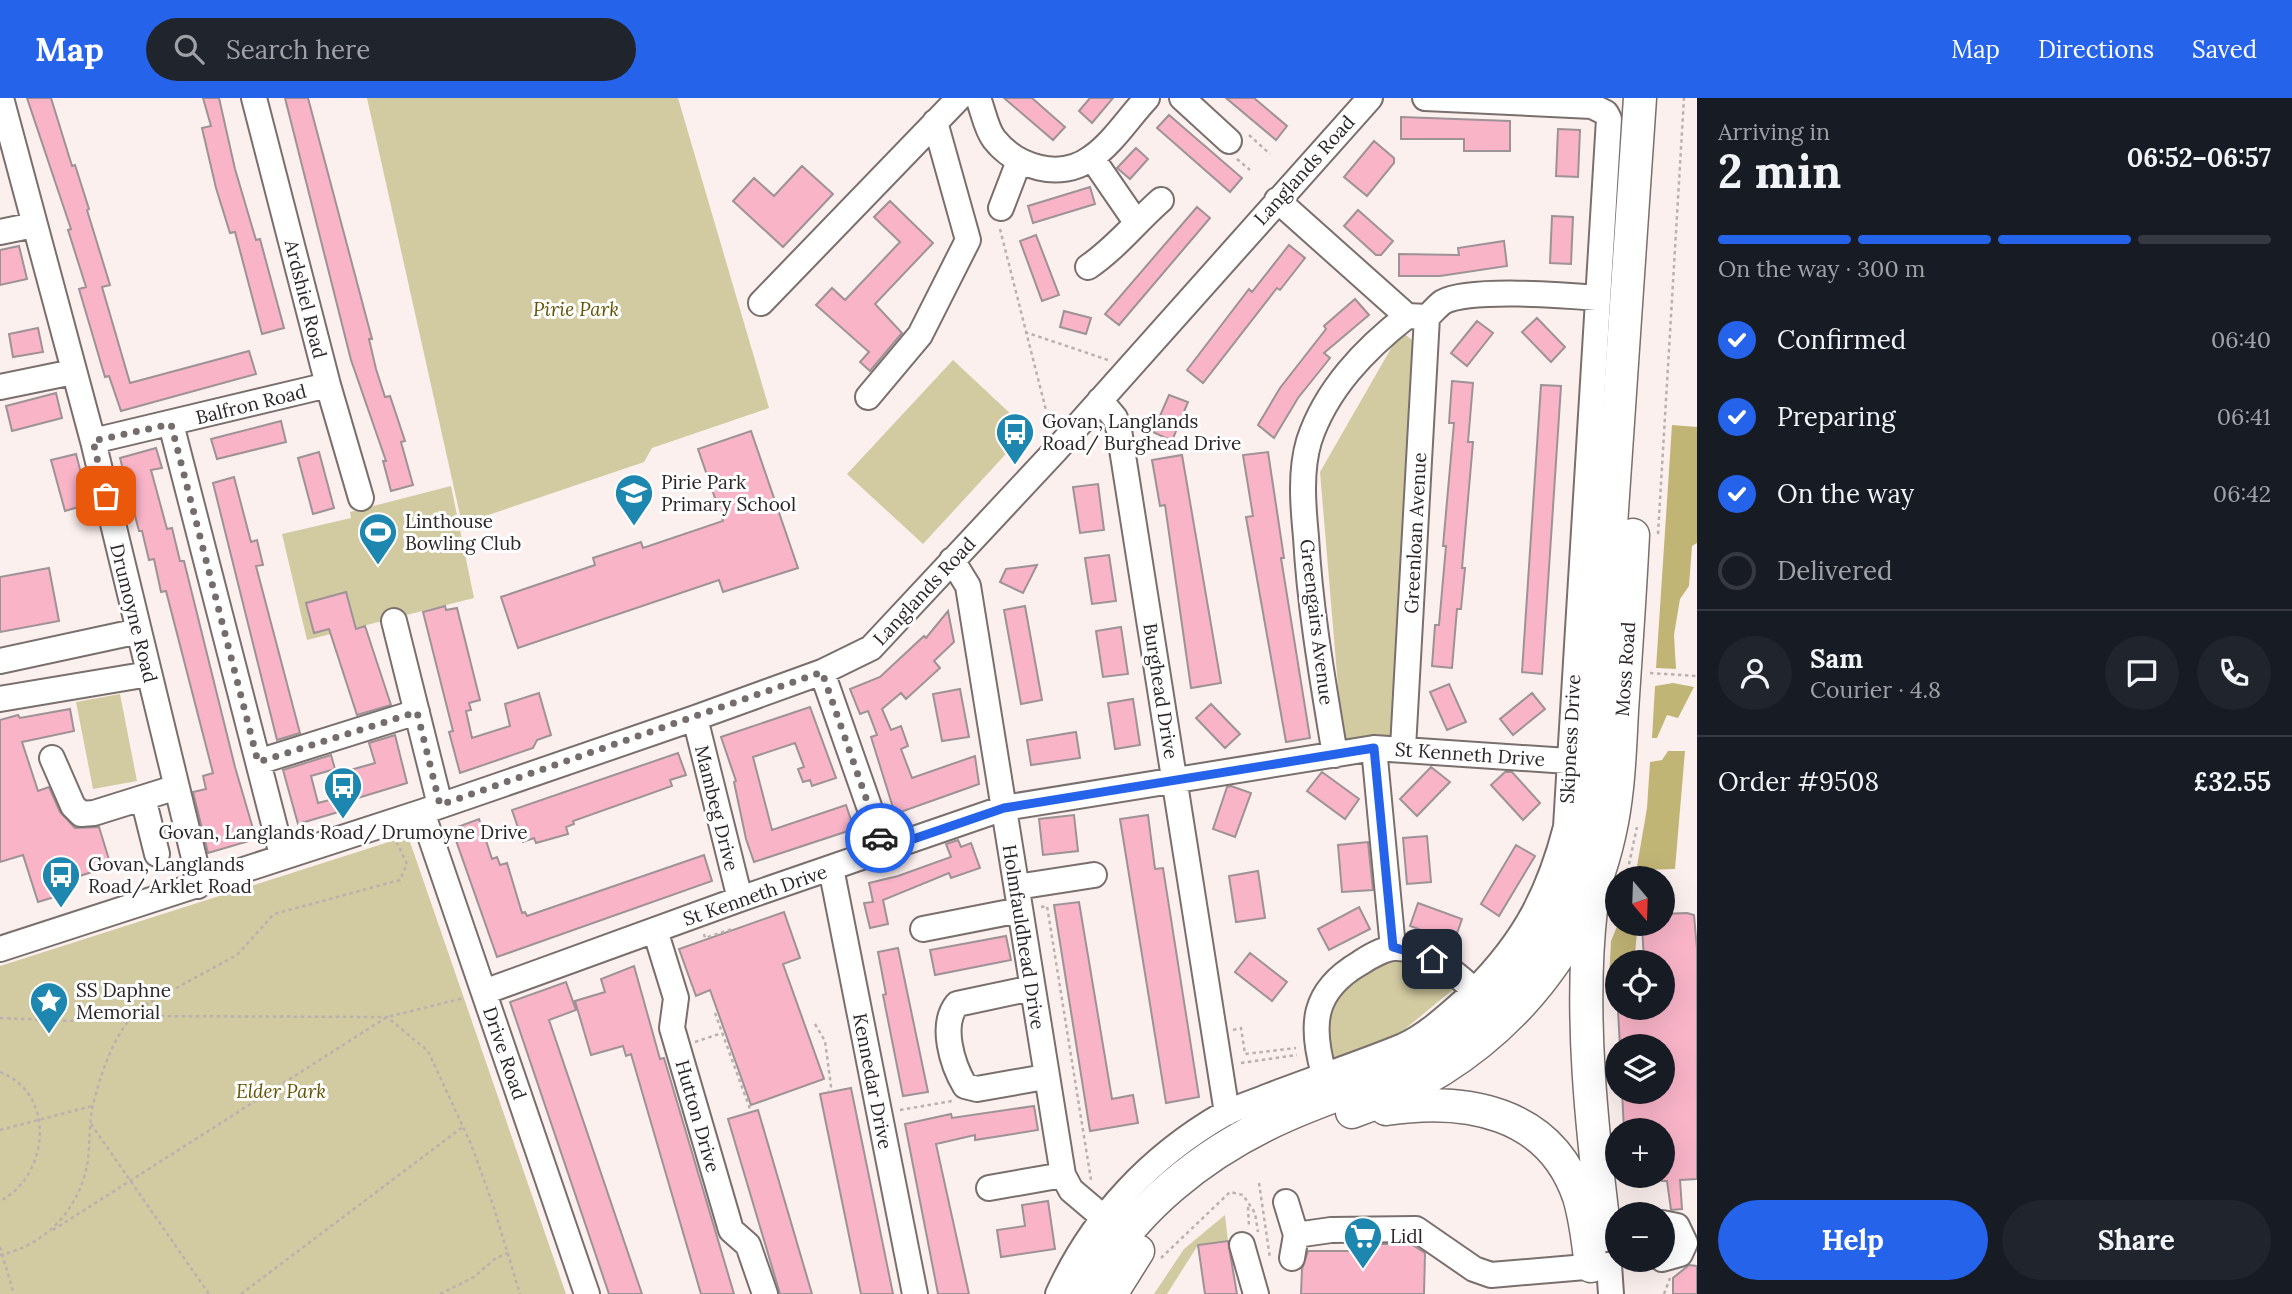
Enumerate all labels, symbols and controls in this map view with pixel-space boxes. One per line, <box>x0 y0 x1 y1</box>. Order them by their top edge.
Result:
search box <box>146 18 636 81</box>
text: Map <box>35 28 104 70</box>
icon: search <box>170 30 208 68</box>
text: Search here <box>226 33 370 66</box>
text: Map <box>1951 34 2000 65</box>
text: Directions <box>2038 34 2154 65</box>
text: Saved <box>2192 34 2257 65</box>
street label: Langlands Road <box>1248 110 1360 230</box>
text: Arriving in <box>1718 117 1830 146</box>
text: 06:52–06:57 <box>2127 141 2271 174</box>
text: 2 min <box>1718 142 1841 201</box>
street label: Ardshiel Road <box>279 236 332 361</box>
text: On the way · 300 m <box>1718 254 1925 283</box>
park label: Pirie Park <box>533 297 619 321</box>
icon: check <box>1718 321 1756 359</box>
text: Confirmed <box>1777 323 1906 356</box>
text: 06:40 <box>2211 325 2271 354</box>
street label: Balfron Road <box>193 379 309 429</box>
icon: check <box>1718 398 1756 436</box>
text: Preparing <box>1777 400 1896 433</box>
text: 06:41 <box>2217 402 2271 431</box>
place label: Govan, Langlands Road/ Burghead Drive <box>1042 409 1241 456</box>
bus stop icon: Govan, Langlands Road/ Burghead Drive <box>994 411 1036 466</box>
street label: Greenloan Avenue <box>1399 452 1431 614</box>
pin <box>76 466 136 526</box>
place label: Pirie Park Primary School <box>661 470 796 516</box>
school or university icon: Pirie Park Primary School <box>613 472 655 527</box>
icon: check <box>1718 475 1756 513</box>
icon: bag <box>87 477 125 515</box>
text: On the way <box>1777 477 1914 510</box>
text: 06:42 <box>2213 479 2271 508</box>
place label: Linthouse Bowling Club <box>405 509 521 555</box>
sports icon: Linthouse Bowling Club <box>357 511 399 566</box>
street label: Langlands Road <box>868 532 980 650</box>
street label: Greengairs Avenue <box>1295 538 1339 706</box>
street label: Drumoyne Road <box>105 541 163 685</box>
text: Delivered <box>1777 554 1893 587</box>
street label: Burghead Drive <box>1138 621 1184 761</box>
street label: Moss Road <box>1610 621 1640 717</box>
button: person <box>1718 636 1792 710</box>
button: chat <box>2105 636 2179 710</box>
button: phone <box>2197 636 2271 710</box>
text: Sam <box>1810 642 1863 675</box>
street label: Skipness Drive <box>1555 674 1585 804</box>
text: Courier · 4.8 <box>1810 675 1941 704</box>
street label: St Kenneth Drive <box>1394 737 1546 771</box>
street label: Mambeg Drive <box>690 743 744 873</box>
bus stop icon: Govan, Langlands Road/ Drumoyne Drive <box>322 765 364 820</box>
text: Order #9508 <box>1718 765 1879 798</box>
text: £32.55 <box>2194 765 2271 798</box>
courier <box>845 803 915 873</box>
icon: car <box>861 819 899 857</box>
place label: Govan, Langlands Road/ Drumoyne Drive <box>158 820 528 845</box>
street label: Holmfauldhead Drive <box>998 843 1050 1031</box>
place label: Govan, Langlands Road/ Arklet Road <box>88 852 252 899</box>
bus stop icon: Govan, Langlands Road/ Arklet Road <box>40 854 82 909</box>
street label: St Kenneth Drive <box>680 859 830 931</box>
north arrow <box>1605 866 1675 936</box>
map controls <box>1605 866 1675 1272</box>
pin <box>1402 929 1462 989</box>
icon: home <box>1413 940 1451 978</box>
button: locate <box>1605 950 1675 1020</box>
place label: SS Daphne Memorial <box>76 978 171 1024</box>
place icon: SS Daphne Memorial <box>28 980 70 1035</box>
street label: Drive Road <box>478 1003 532 1103</box>
street label: Kennedar Drive <box>848 1011 898 1151</box>
button: layers <box>1605 1034 1675 1104</box>
street label: Hutton Drive <box>670 1057 726 1175</box>
park label: Elder Park <box>236 1079 326 1103</box>
button: + <box>1605 1118 1675 1188</box>
button: Help <box>1718 1200 1988 1280</box>
button: Share <box>2002 1200 2271 1280</box>
button: − <box>1605 1202 1675 1272</box>
supermarket icon: Lidl <box>1342 1215 1384 1270</box>
place label: Lidl <box>1390 1224 1423 1248</box>

